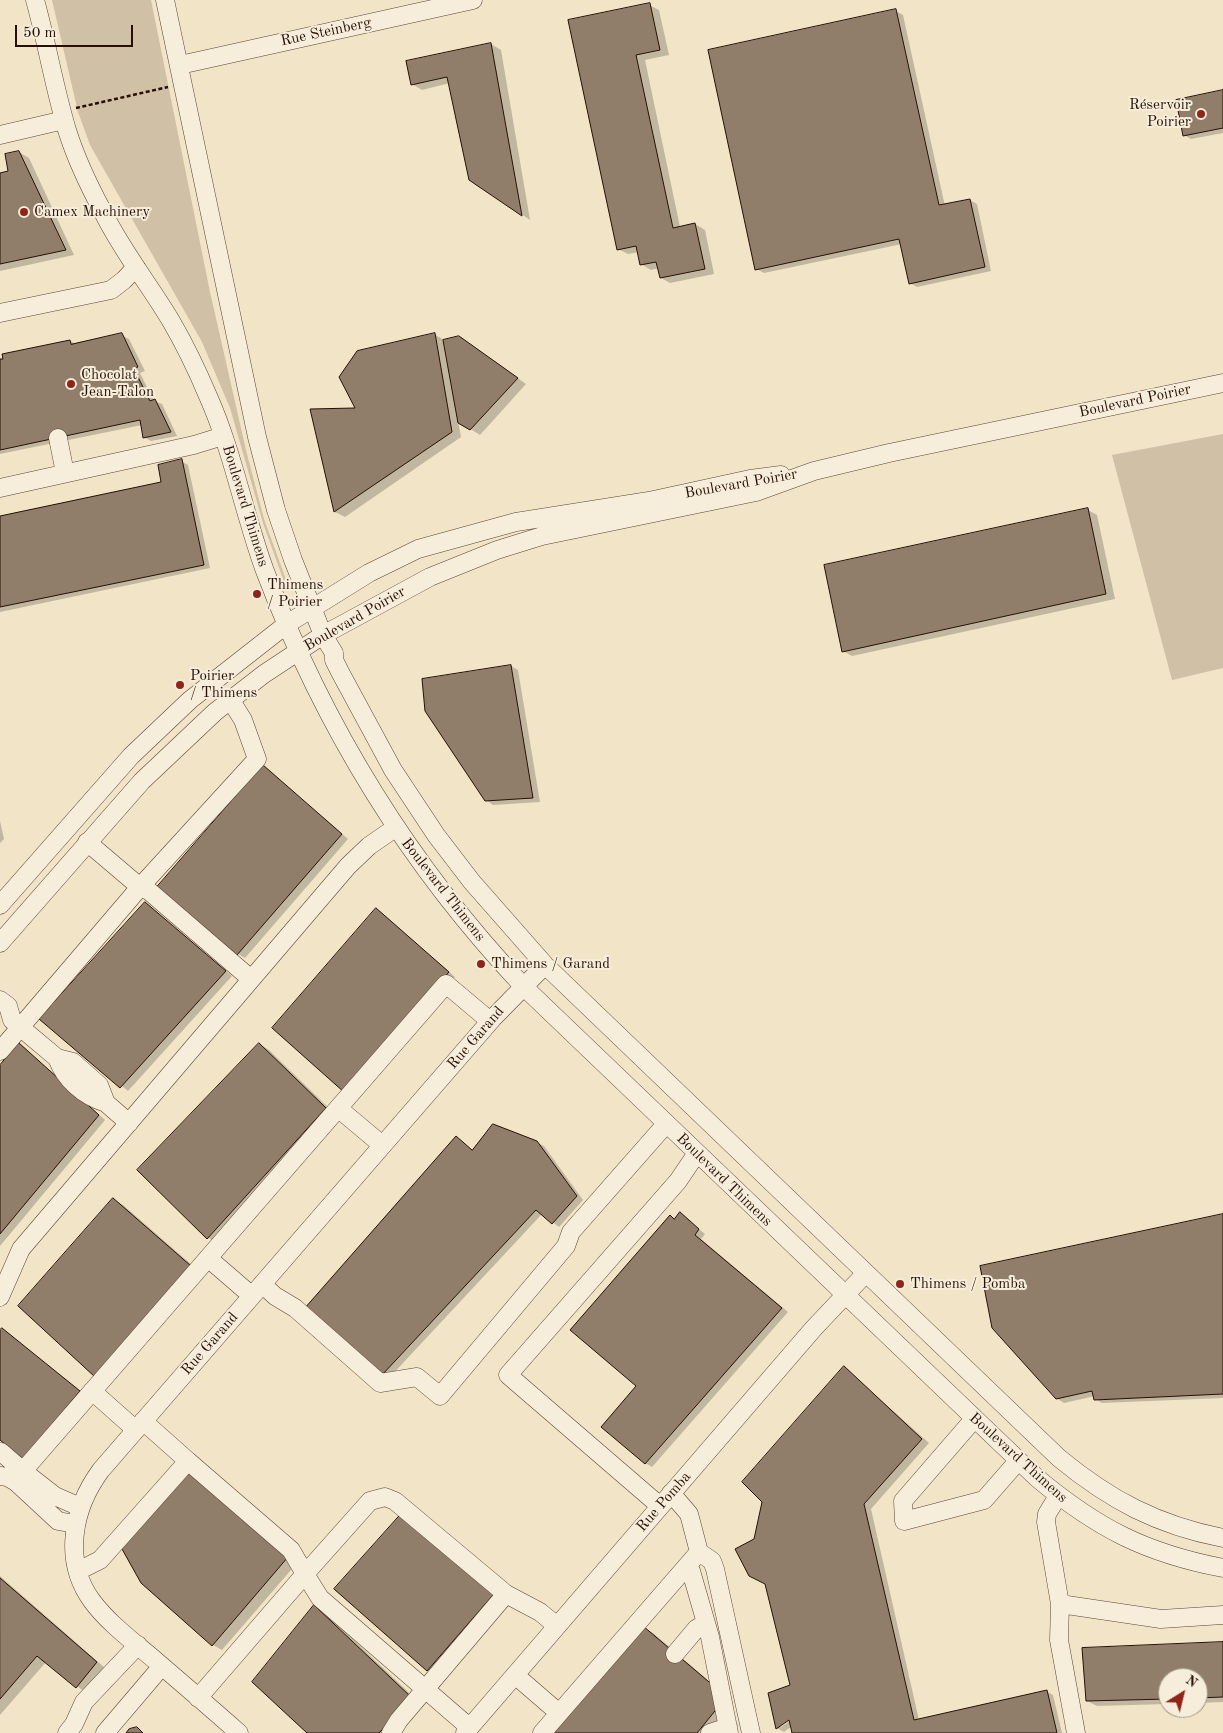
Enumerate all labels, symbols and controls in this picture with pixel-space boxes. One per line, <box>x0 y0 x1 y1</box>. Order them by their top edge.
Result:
street label: Rue Steinberg <box>279 14 373 50</box>
scale bar <box>18 15 135 47</box>
text: 50 m <box>23 26 57 41</box>
place label: Réservoir Poirier <box>1129 96 1191 131</box>
marker: Réservoir Poirier <box>1195 108 1207 120</box>
place label: Camex Machinery <box>34 203 150 221</box>
marker: Camex Machinery <box>18 206 30 218</box>
place label: Chocolat Jean-Talon <box>81 366 154 401</box>
marker: Chocolat Jean-Talon <box>65 378 77 390</box>
street label: Boulevard Poirier <box>1077 380 1193 422</box>
street label: Boulevard Thimens <box>218 443 272 569</box>
street label: Boulevard Poirier <box>683 465 799 503</box>
place label: Thimens / Poirier <box>267 576 323 611</box>
street label: Boulevard Poirier <box>301 583 409 655</box>
marker: Thimens / Poirier <box>251 588 263 600</box>
place label: Poirier / Thimens <box>190 667 257 702</box>
marker: Poirier / Thimens <box>174 679 186 691</box>
street label: Boulevard Thimens <box>397 835 489 945</box>
place label: Thimens / Garand <box>491 955 610 973</box>
marker: Thimens / Garand <box>475 958 487 970</box>
street label: Rue Garand <box>444 1003 508 1073</box>
street label: Boulevard Thimens <box>672 1130 776 1230</box>
place label: Thimens / Pomba <box>910 1275 1025 1293</box>
marker: Thimens / Pomba <box>894 1278 906 1290</box>
street label: Rue Garand <box>178 1309 242 1379</box>
street label: Boulevard Thimens <box>965 1409 1071 1507</box>
street label: Rue Pomba <box>633 1468 695 1536</box>
north arrow <box>1158 1668 1208 1718</box>
text: N <box>1183 1673 1200 1690</box>

